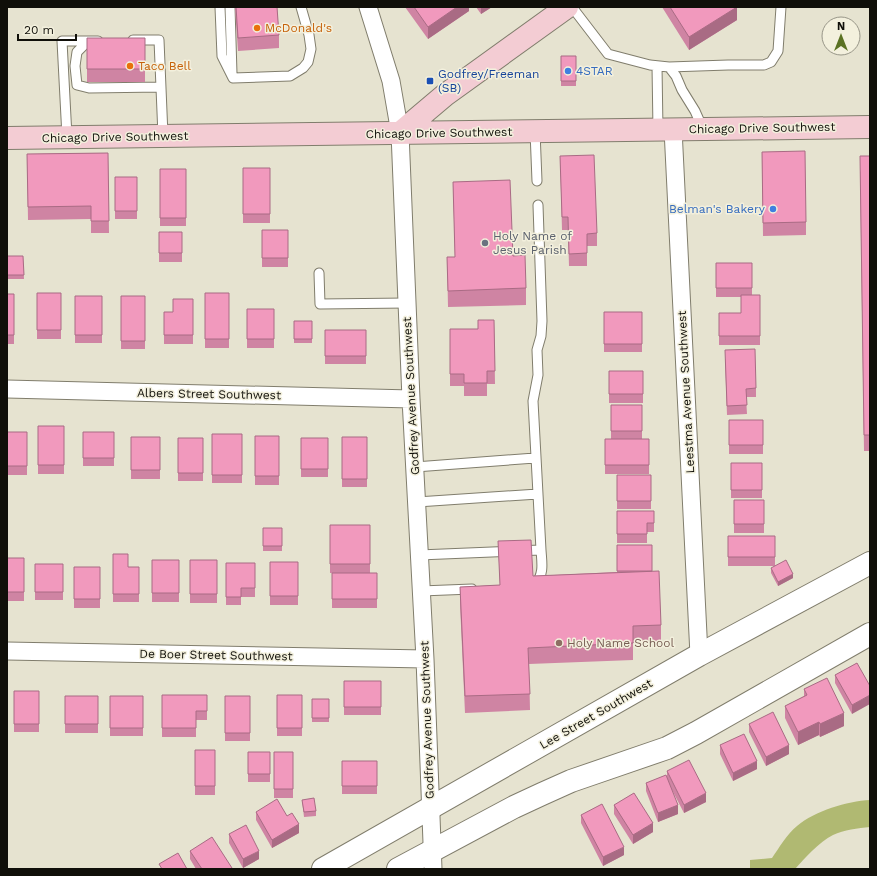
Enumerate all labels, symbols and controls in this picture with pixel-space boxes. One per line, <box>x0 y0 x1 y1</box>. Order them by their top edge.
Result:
scale bar <box>18 16 76 42</box>
north arrow <box>821 16 861 56</box>
text: N <box>837 20 845 33</box>
place label: McDonald's <box>265 21 332 35</box>
text: 20 m <box>24 23 54 37</box>
marker: McDonald's <box>252 23 262 33</box>
place label: Taco Bell <box>138 59 191 73</box>
marker: Taco Bell <box>125 61 135 71</box>
place label: 4STAR <box>576 64 613 78</box>
marker: 4STAR <box>563 66 573 76</box>
place label: Godfrey/Freeman (SB) <box>438 67 539 95</box>
marker: Godfrey/Freeman (SB) <box>425 76 435 86</box>
street label: Chicago Drive Southwest <box>689 120 835 136</box>
street label: Chicago Drive Southwest <box>366 125 512 141</box>
street label: Chicago Drive Southwest <box>42 129 188 145</box>
place label: Belman's Bakery <box>669 202 766 216</box>
marker: Belman's Bakery <box>768 204 778 214</box>
place label: Holy Name of Jesus Parish <box>493 229 572 257</box>
marker: Holy Name of Jesus Parish <box>480 238 490 248</box>
street label: Leestma Avenue Southwest <box>675 310 697 474</box>
street label: Godfrey Avenue Southwest <box>400 317 422 475</box>
street label: Albers Street Southwest <box>137 386 281 402</box>
place label: Holy Name School <box>567 636 674 650</box>
marker: Holy Name School <box>554 638 564 648</box>
street label: Godfrey Avenue Southwest <box>417 641 437 799</box>
street label: De Boer Street Southwest <box>139 647 293 663</box>
street label: Lee Street Southwest <box>537 676 655 752</box>

